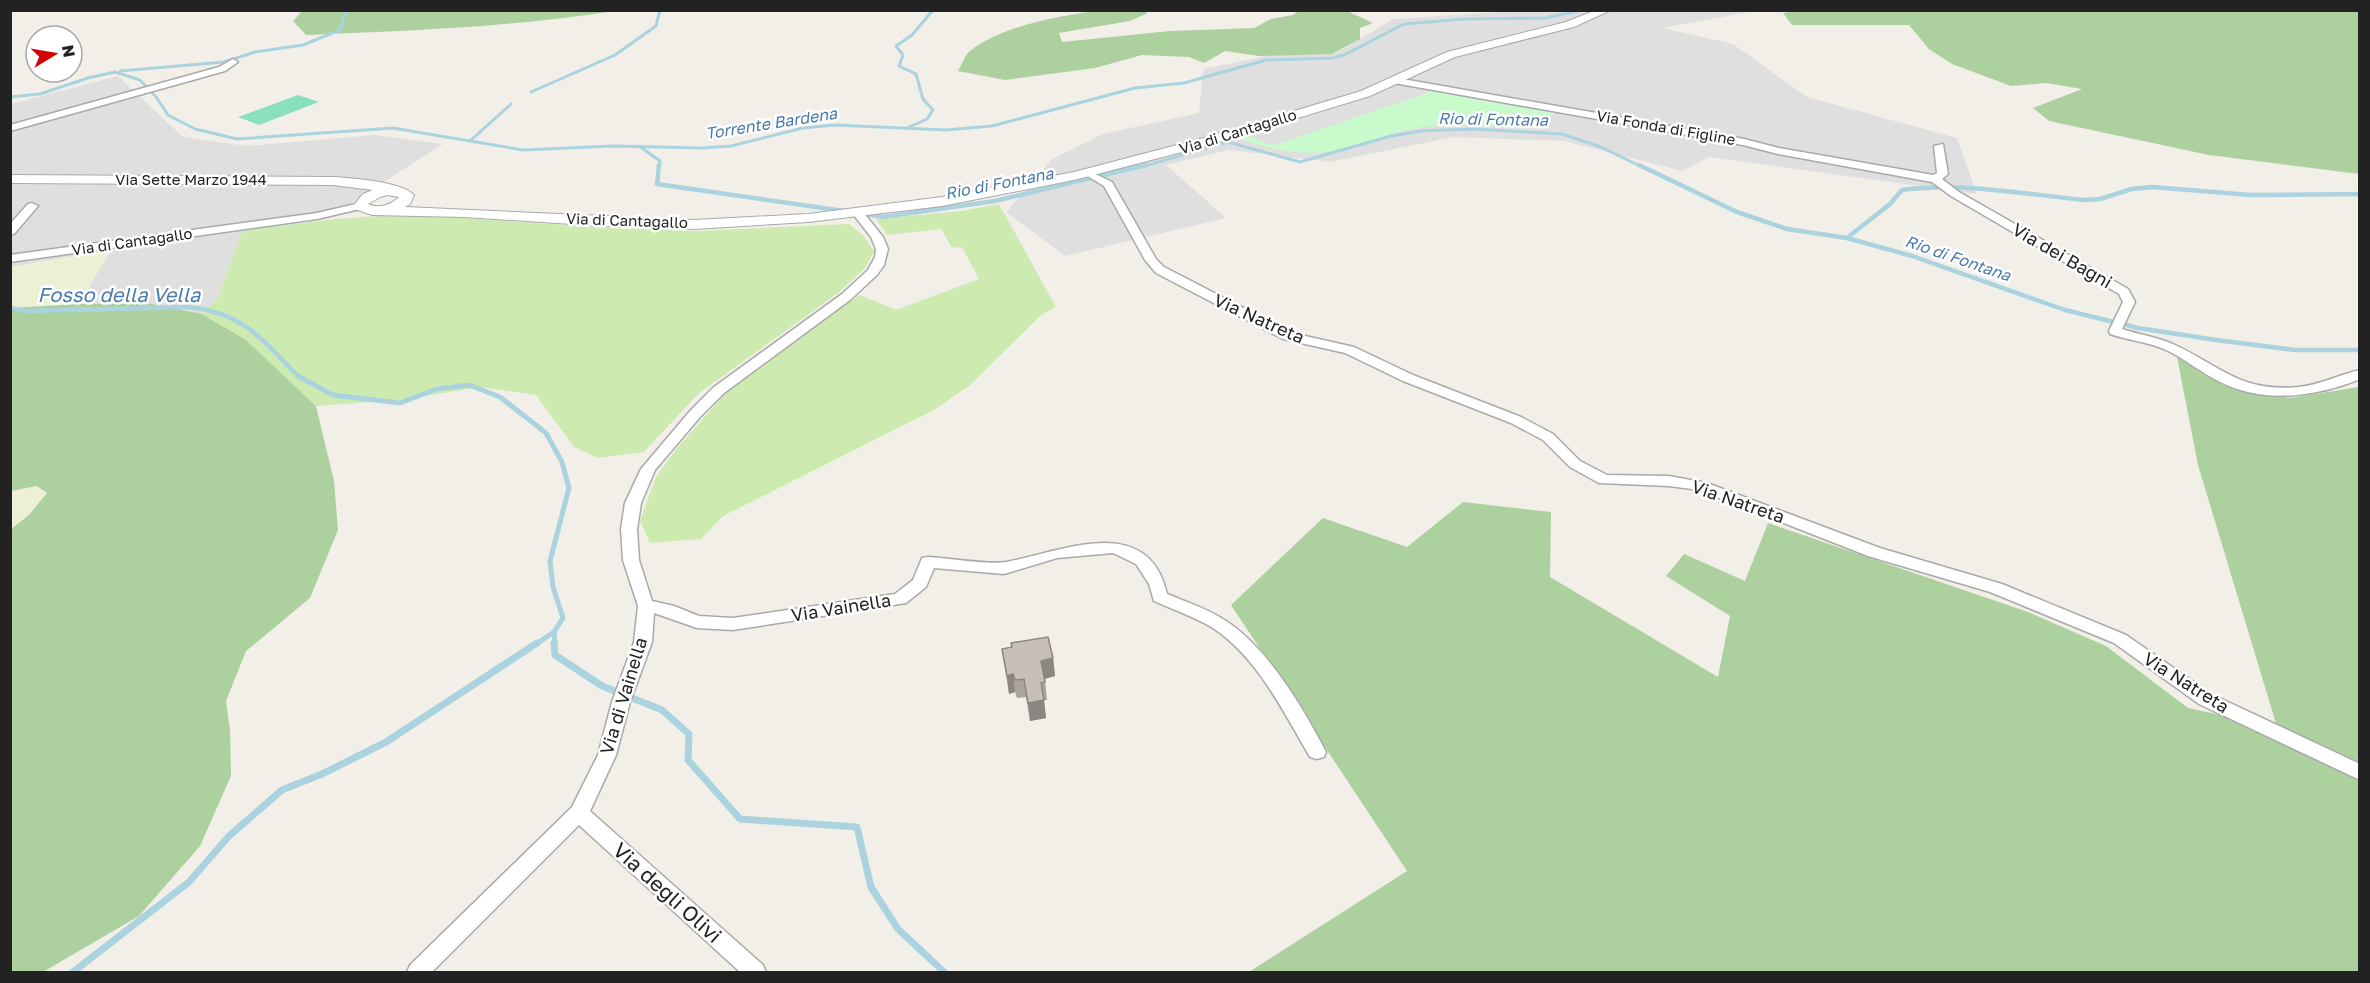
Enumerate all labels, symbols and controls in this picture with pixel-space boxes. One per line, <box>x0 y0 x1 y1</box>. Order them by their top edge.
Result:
north arrow <box>24 24 84 84</box>
text: N <box>58 43 80 59</box>
water label: Torrente Bardena <box>704 103 839 143</box>
street label: Via di Cantagallo <box>1177 105 1299 157</box>
street label: Via Fonda di Figline <box>1595 106 1737 148</box>
water label: Rio di Fontana <box>1438 108 1549 130</box>
water label: Rio di Fontana <box>943 163 1056 203</box>
street label: Via Sette Marzo 1944 <box>115 170 267 188</box>
street label: Via di Cantagallo <box>566 209 688 231</box>
street label: Via dei Bagni <box>2009 218 2116 293</box>
street label: Via di Cantagallo <box>70 224 193 258</box>
water label: Rio di Fontana <box>1903 231 2014 286</box>
water label: Fosso della Vella <box>38 282 201 306</box>
street label: Via Natreta <box>1211 288 1308 348</box>
street label: Via Natreta <box>1689 475 1788 527</box>
street label: Via Vainella <box>789 588 892 626</box>
street label: Via di Vainella <box>595 635 651 757</box>
street label: Via Natreta <box>2140 647 2234 717</box>
street label: Via degli Olivi <box>608 837 728 948</box>

